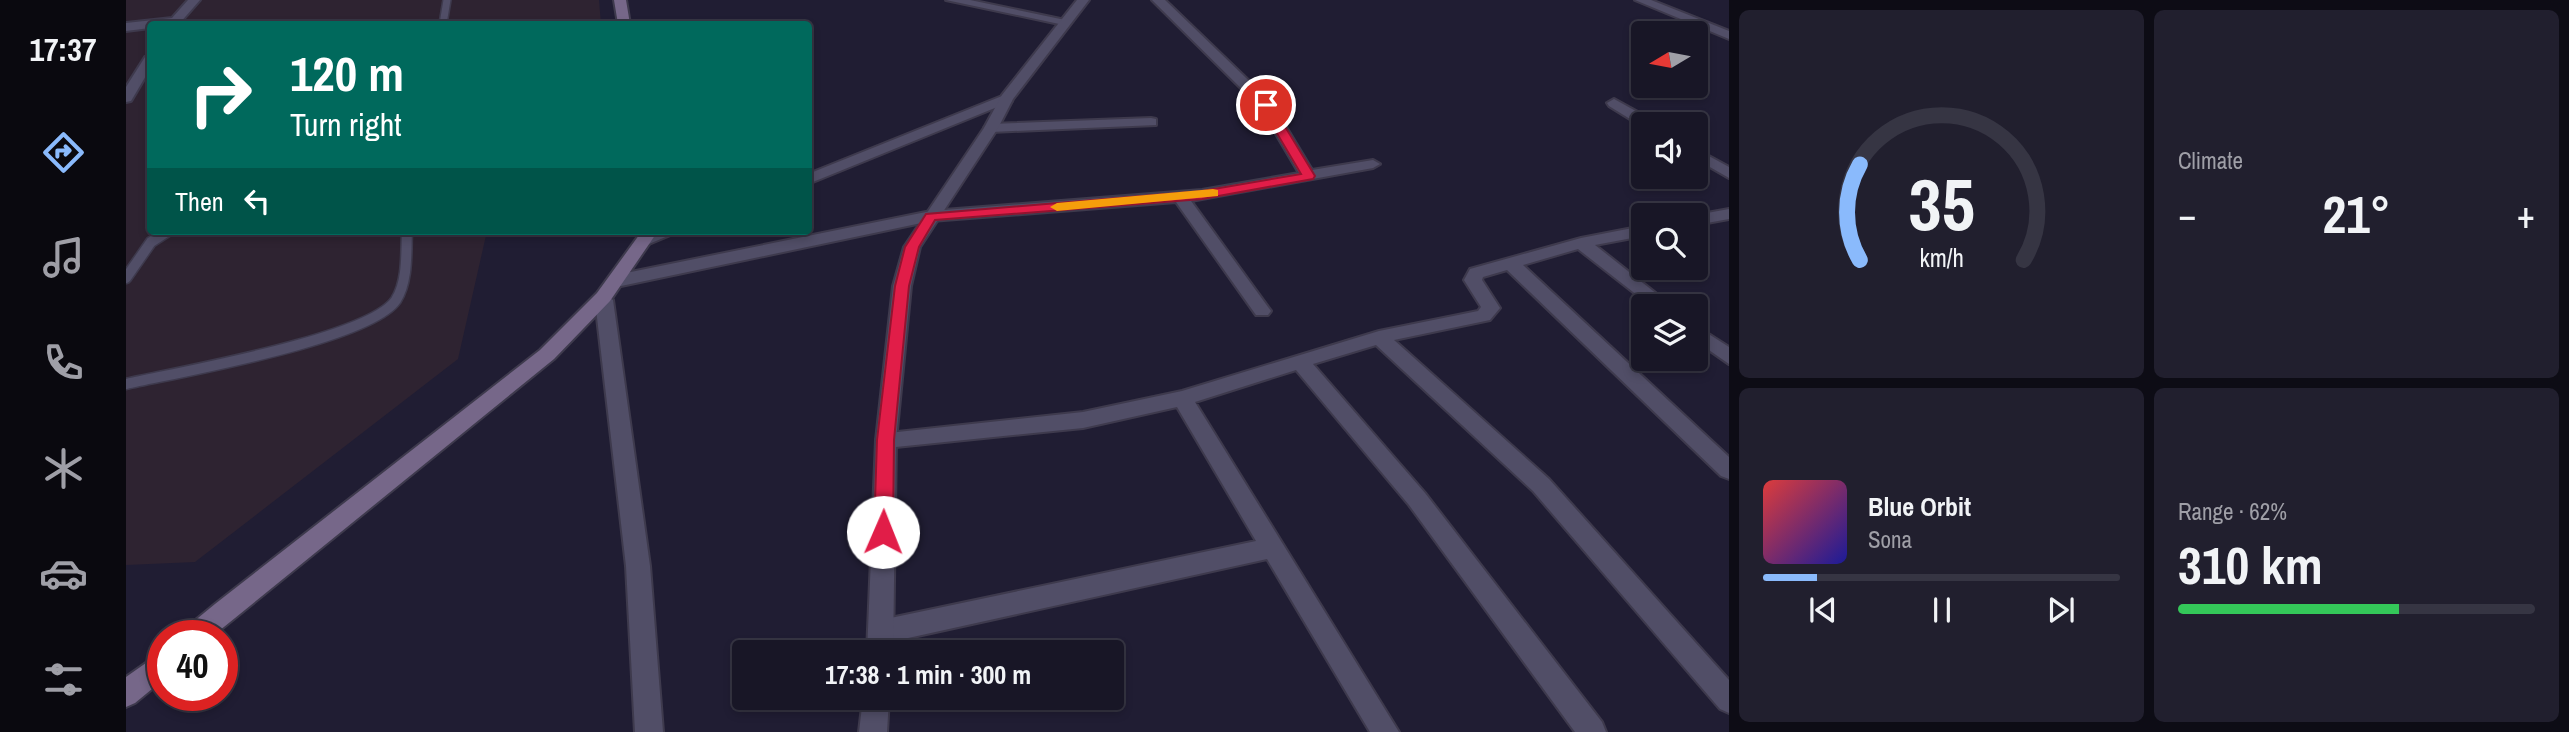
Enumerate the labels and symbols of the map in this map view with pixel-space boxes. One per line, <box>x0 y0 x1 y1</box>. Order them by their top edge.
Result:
north arrow <box>1631 21 1708 98</box>
pin <box>1236 75 1296 135</box>
position arrow <box>846 495 920 569</box>
speed limit sign: 40 <box>147 620 238 711</box>

